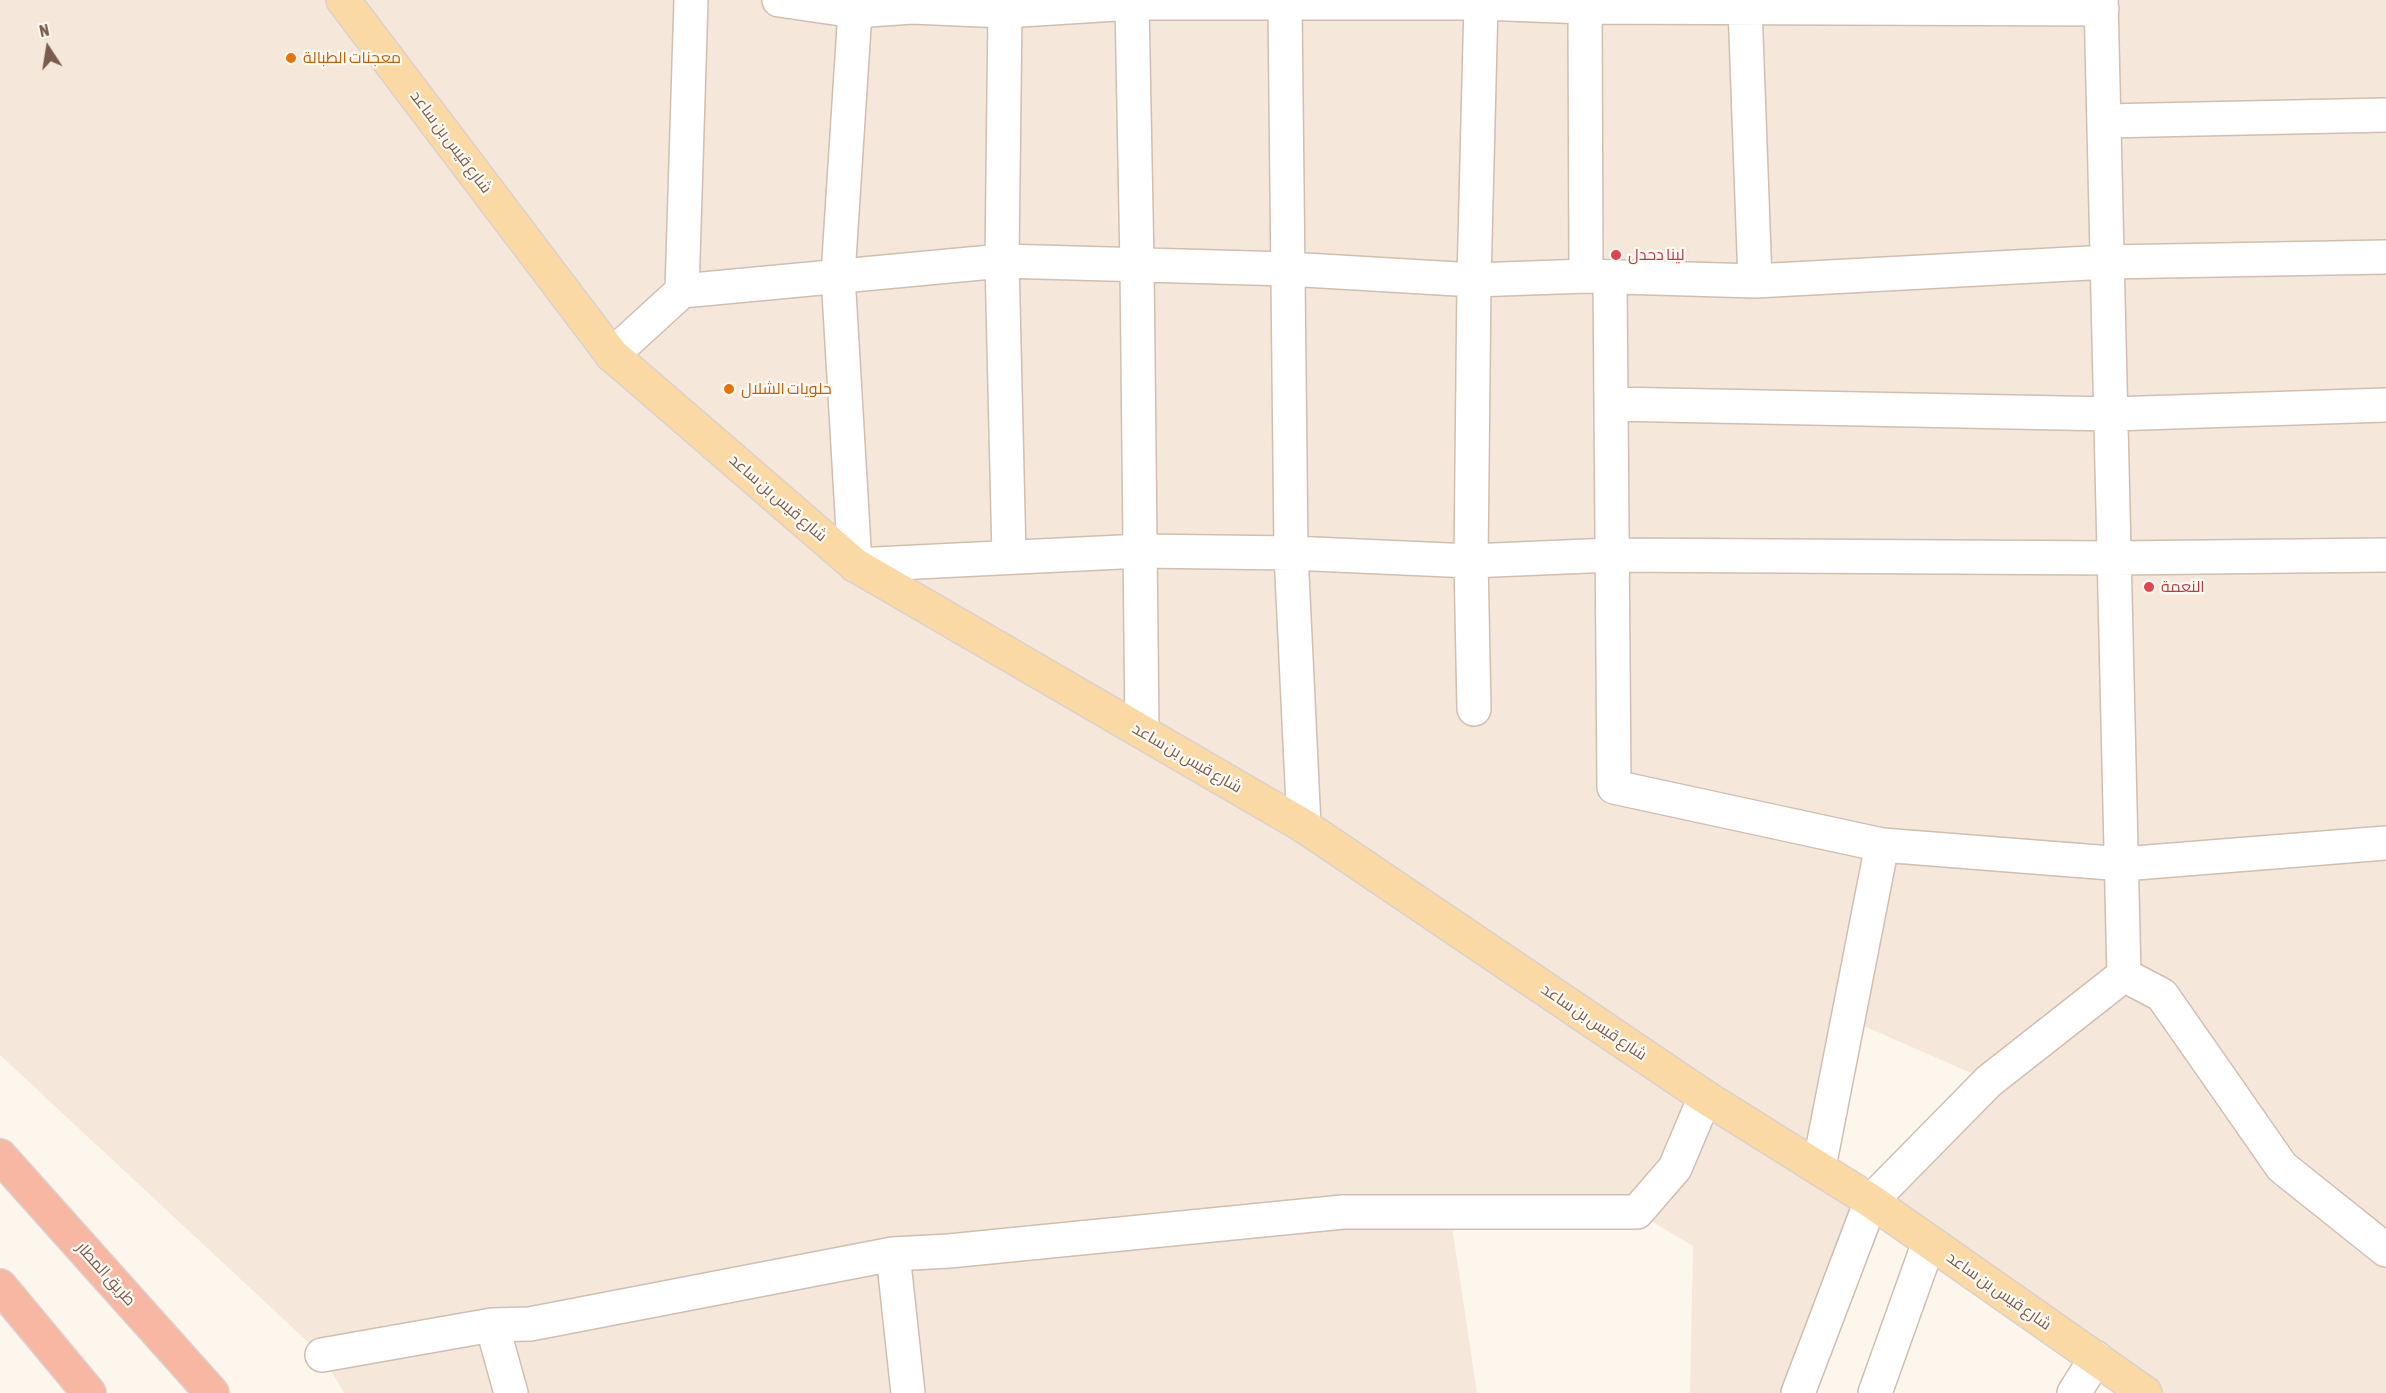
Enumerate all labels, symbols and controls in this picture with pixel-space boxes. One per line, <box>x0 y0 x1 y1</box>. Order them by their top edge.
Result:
north arrow <box>18 18 78 78</box>
text: N <box>38 21 51 40</box>
place label: معجنات الطبالة <box>303 48 401 68</box>
marker: معجنات الطبالة <box>284 51 298 65</box>
street label: شارع قيس بن ساعد <box>406 87 496 197</box>
place label: لينا دحدل <box>1628 245 1685 265</box>
marker: لينا دحدل <box>1609 248 1623 262</box>
place label: حلويات الشلال <box>741 379 832 399</box>
marker: حلويات الشلال <box>722 382 736 396</box>
street label: شارع قيس بن ساعد <box>725 450 831 546</box>
place label: النعمة <box>2161 577 2205 597</box>
marker: النعمة <box>2142 580 2156 594</box>
street label: شارع قيس بن ساعد <box>1129 719 1245 797</box>
street label: شارع قيس بن ساعد <box>1537 980 1651 1064</box>
street label: طريق المطار <box>72 1238 140 1310</box>
street label: شارع قيس بن ساعد <box>1943 1248 2055 1334</box>

